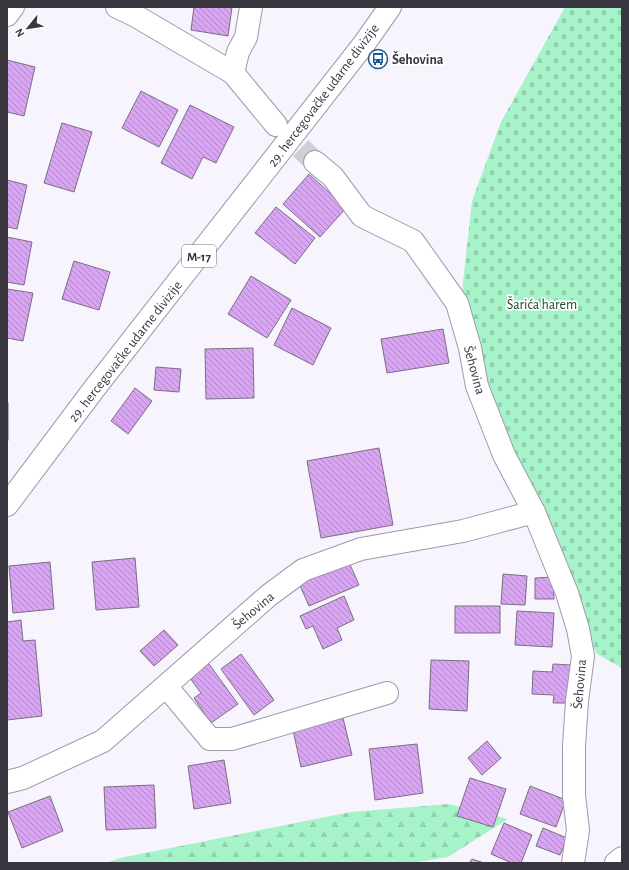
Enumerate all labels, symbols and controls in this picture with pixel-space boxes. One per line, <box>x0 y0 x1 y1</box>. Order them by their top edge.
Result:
north arrow <box>8 8 48 48</box>
street label: 29. hercegovačke udarne divizije <box>266 22 382 170</box>
text: N <box>13 27 26 39</box>
bus stop icon: Šehovina <box>367 48 389 70</box>
place label: Šehovina <box>392 51 444 67</box>
road number: M-17 <box>182 245 216 267</box>
street label: 29. hercegovačke udarne divizije <box>66 278 185 425</box>
park label: Šarića harem <box>507 296 577 312</box>
street label: Šehovina <box>461 344 489 397</box>
street label: Šehovina <box>229 588 278 632</box>
street label: Šehovina <box>569 658 589 709</box>

